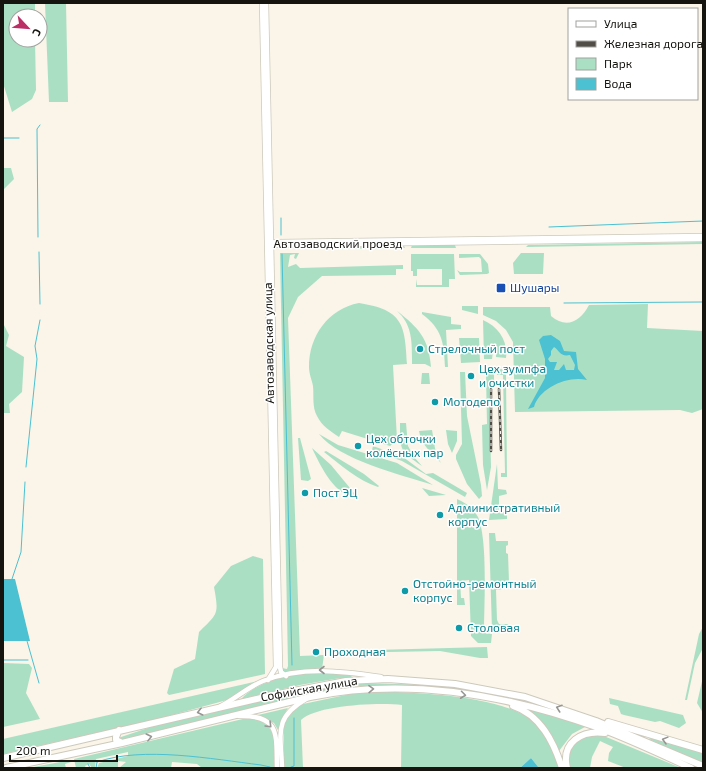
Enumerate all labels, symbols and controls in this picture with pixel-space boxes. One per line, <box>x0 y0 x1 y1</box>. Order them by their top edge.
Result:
north arrow <box>8 8 48 48</box>
legend <box>568 8 698 100</box>
text: Улица <box>604 16 637 30</box>
text: С <box>30 27 45 39</box>
text: Железная дорога <box>604 36 703 50</box>
text: Парк <box>604 56 633 70</box>
text: Вода <box>604 76 632 90</box>
street label: Автозаводский проезд <box>274 236 402 250</box>
place label: Шушары <box>510 280 559 295</box>
street label: Автозаводская улица <box>260 282 277 404</box>
marker: Шушары <box>495 282 507 294</box>
place label: Стрелочный пост <box>428 341 525 355</box>
marker: Стрелочный пост <box>415 344 425 354</box>
place label: Цех зумпфа и очистки <box>479 361 546 389</box>
marker: Цех зумпфа и очистки <box>466 371 476 381</box>
place label: Мотодепо <box>443 394 500 408</box>
marker: Мотодепо <box>430 397 440 407</box>
place label: Цех обточки колёсных пар <box>366 431 443 459</box>
marker: Цех обточки колёсных пар <box>353 441 363 451</box>
place label: Пост ЭЦ <box>313 485 358 499</box>
marker: Пост ЭЦ <box>300 488 310 498</box>
place label: Административный корпус <box>448 500 560 529</box>
marker: Административный корпус <box>435 510 445 520</box>
place label: Отстойно-ремонтный корпус <box>413 576 536 605</box>
marker: Отстойно-ремонтный корпус <box>400 586 410 596</box>
place label: Столовая <box>467 620 520 634</box>
marker: Столовая <box>454 623 464 633</box>
place label: Проходная <box>324 644 386 658</box>
marker: Проходная <box>311 647 321 657</box>
one-way arrow <box>319 666 325 674</box>
street label: Софийская улица <box>259 673 358 704</box>
one-way arrow <box>368 685 374 693</box>
one-way arrow <box>460 690 466 699</box>
one-way arrow <box>556 704 563 712</box>
one-way arrow <box>196 707 203 715</box>
one-way arrow <box>264 720 272 728</box>
one-way arrow <box>146 733 152 741</box>
one-way arrow <box>662 736 669 745</box>
scale bar <box>10 737 117 763</box>
text: 200 m <box>16 743 50 757</box>

